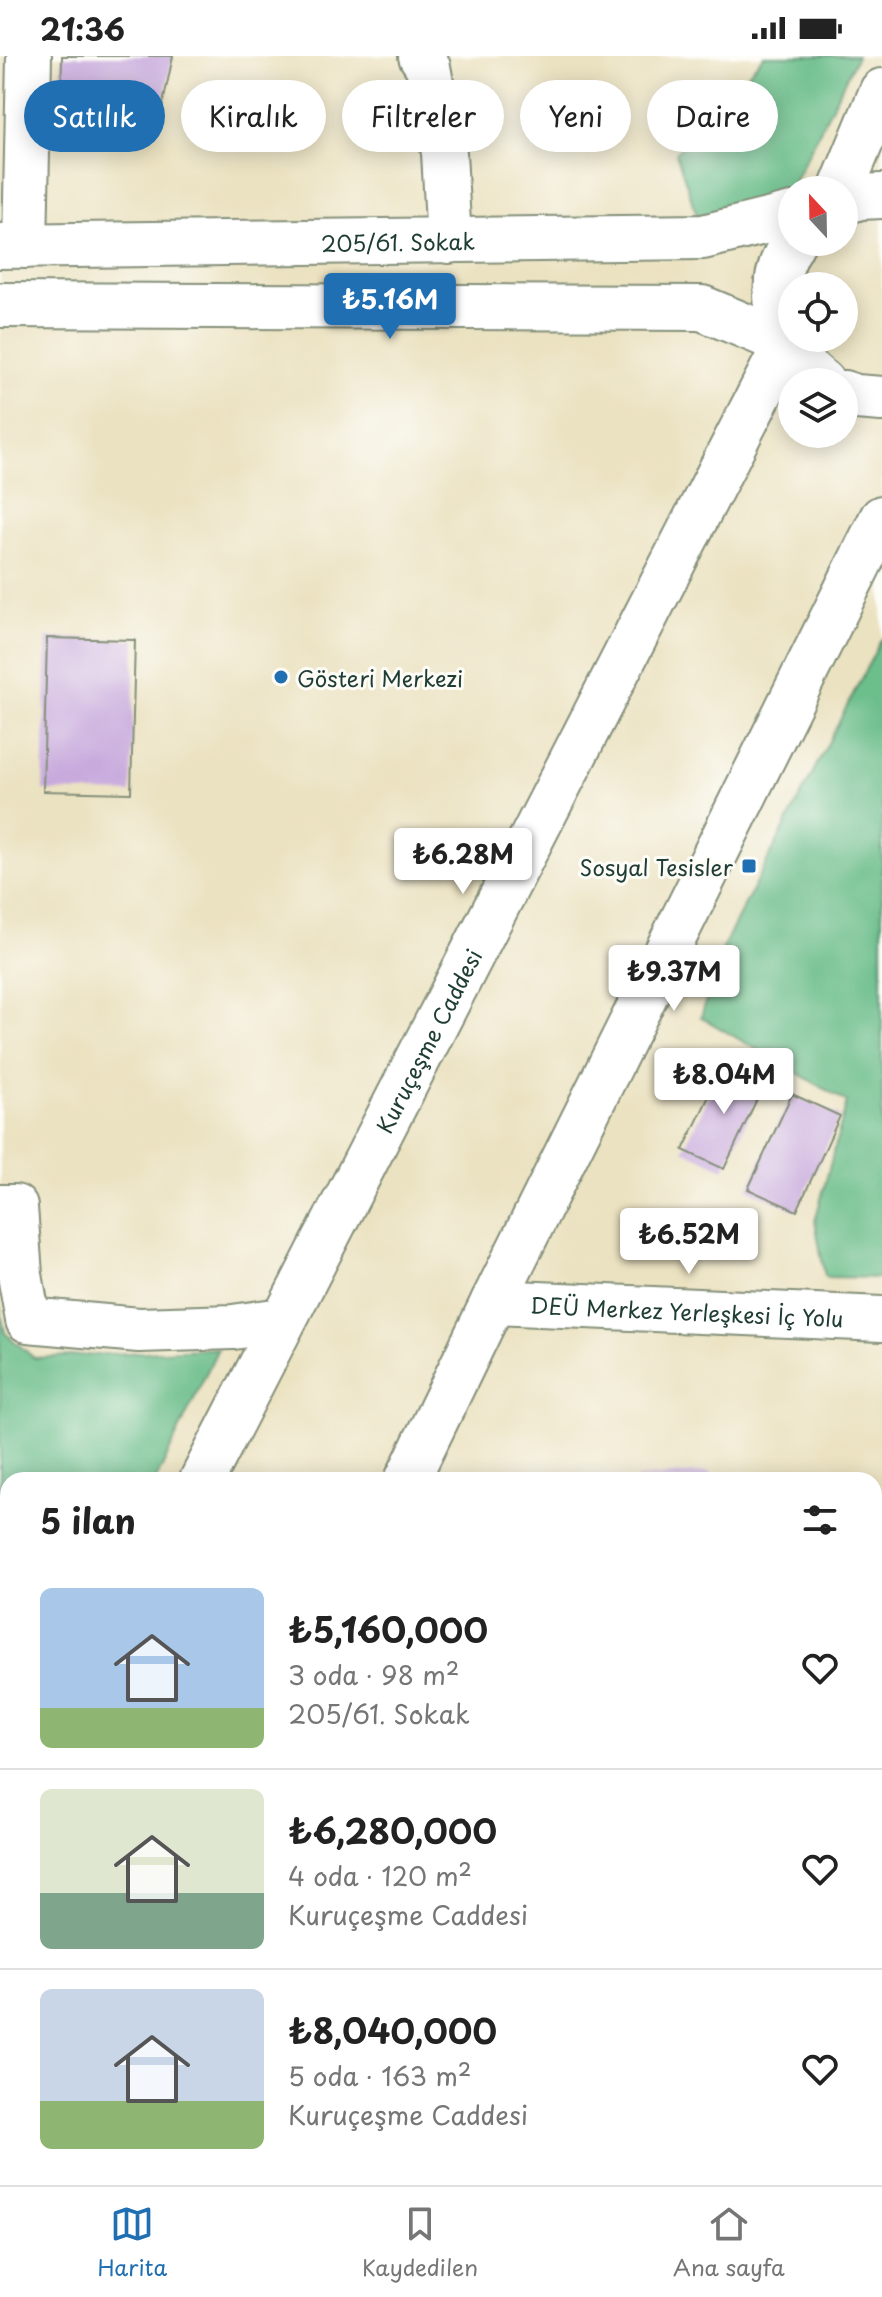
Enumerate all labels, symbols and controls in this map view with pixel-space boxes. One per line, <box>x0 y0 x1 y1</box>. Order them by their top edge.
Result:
text: 21:36 <box>40 6 125 51</box>
chip: Satılık <box>24 80 165 152</box>
chip: Kiralık <box>181 80 326 152</box>
chip: Filtreler <box>342 80 504 152</box>
chip: Yeni <box>520 80 631 152</box>
chip: Daire <box>647 80 778 152</box>
north arrow <box>778 176 858 256</box>
map controls <box>778 176 858 448</box>
street label: 205/61. Sokak <box>321 223 476 258</box>
button: locate <box>778 272 858 352</box>
pin: ₺5.16M <box>325 273 455 341</box>
text: ₺5.16M <box>342 279 438 318</box>
button: layers <box>778 368 858 448</box>
place label: Gösteri Merkezi <box>297 661 463 694</box>
marker: Gösteri Merkezi <box>272 668 290 686</box>
pin: ₺6.28M <box>398 828 528 896</box>
text: ₺6.28M <box>412 834 514 873</box>
place label: Sosyal Tesisler <box>580 850 734 883</box>
marker: Sosyal Tesisler <box>740 857 758 875</box>
street label: Kuruçeşme Caddesi <box>367 943 489 1139</box>
pin: ₺9.37M <box>609 945 739 1013</box>
text: ₺9.37M <box>627 951 721 990</box>
pin: ₺8.04M <box>659 1048 789 1116</box>
text: ₺8.04M <box>672 1054 776 1093</box>
pin: ₺6.52M <box>624 1208 754 1276</box>
text: ₺6.52M <box>638 1214 740 1253</box>
street label: DEÜ Merkez Yerleşkesi İç Yolu <box>530 1287 844 1334</box>
text: 5 ilan <box>40 1494 136 1546</box>
icon: filters <box>798 1498 842 1542</box>
text: ₺5,160,000 <box>288 1603 488 1655</box>
icon: home <box>104 1620 200 1716</box>
icon: heart <box>798 1646 842 1690</box>
text: 3 oda · 98 m² <box>288 1655 459 1694</box>
text: 205/61. Sokak <box>288 1694 470 1733</box>
text: ₺6,280,000 <box>288 1804 497 1856</box>
icon: home <box>104 1821 200 1917</box>
icon: heart <box>798 1847 842 1891</box>
text: 4 oda · 120 m² <box>288 1856 472 1895</box>
text: Kuruçeşme Caddesi <box>288 1895 528 1934</box>
text: ₺8,040,000 <box>288 2004 497 2056</box>
icon: home <box>104 2021 200 2117</box>
icon: heart <box>798 2047 842 2091</box>
text: 5 oda · 163 m² <box>288 2056 471 2095</box>
text: Kuruçeşme Caddesi <box>288 2095 528 2134</box>
tab: Harita <box>97 2202 167 2283</box>
tab: Kaydedilen <box>362 2202 478 2283</box>
tab: Ana sayfa <box>673 2202 785 2283</box>

